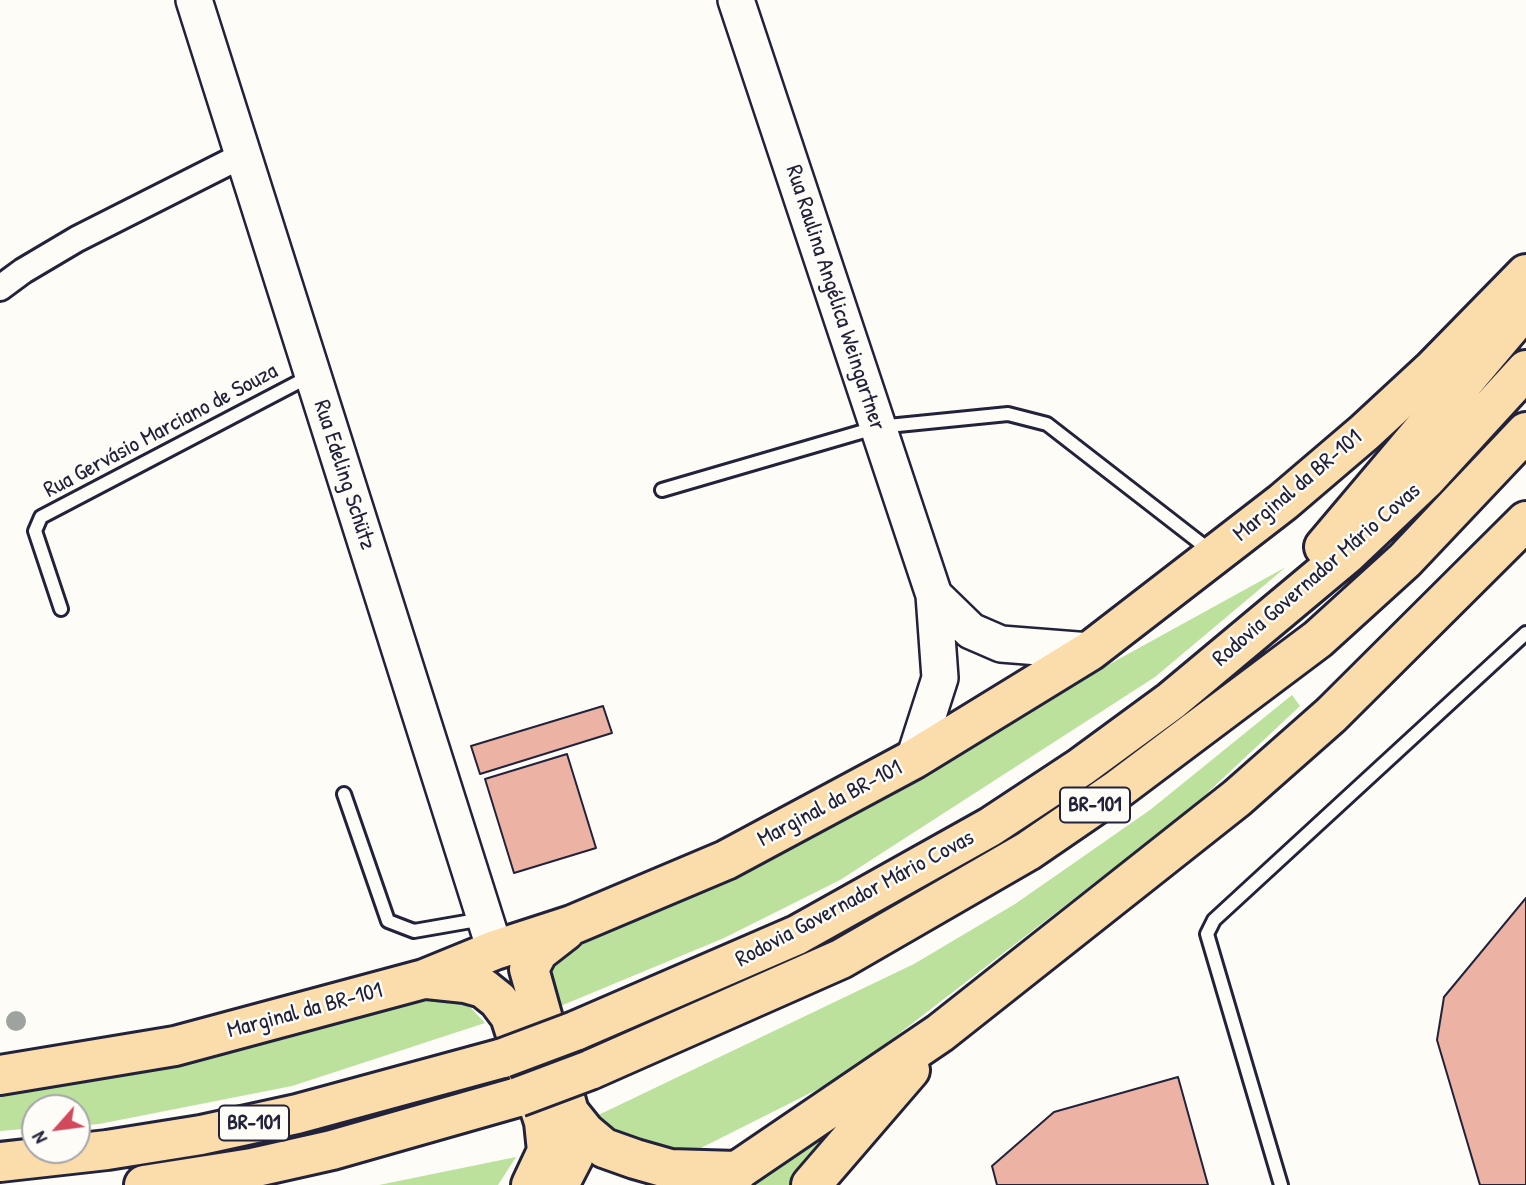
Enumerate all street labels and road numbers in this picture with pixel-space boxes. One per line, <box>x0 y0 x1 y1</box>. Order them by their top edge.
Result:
street label: Rua Raulina Angélica Weingartner <box>779 162 891 434</box>
street label: Rua Gervásio Marciano de Souza <box>39 358 283 504</box>
street label: Rua Edeling Schütz <box>307 397 381 553</box>
street label: Marginal da BR-101 <box>1228 424 1368 548</box>
street label: Rodovia Governador Mário Covas <box>1208 477 1426 673</box>
street label: Marginal da BR-101 <box>753 754 907 854</box>
road number: BR-101 <box>1060 788 1130 822</box>
street label: Rodovia Governador Mário Covas <box>731 824 979 974</box>
street label: Marginal da BR-101 <box>224 977 386 1045</box>
road number: BR-101 <box>219 1106 289 1140</box>

